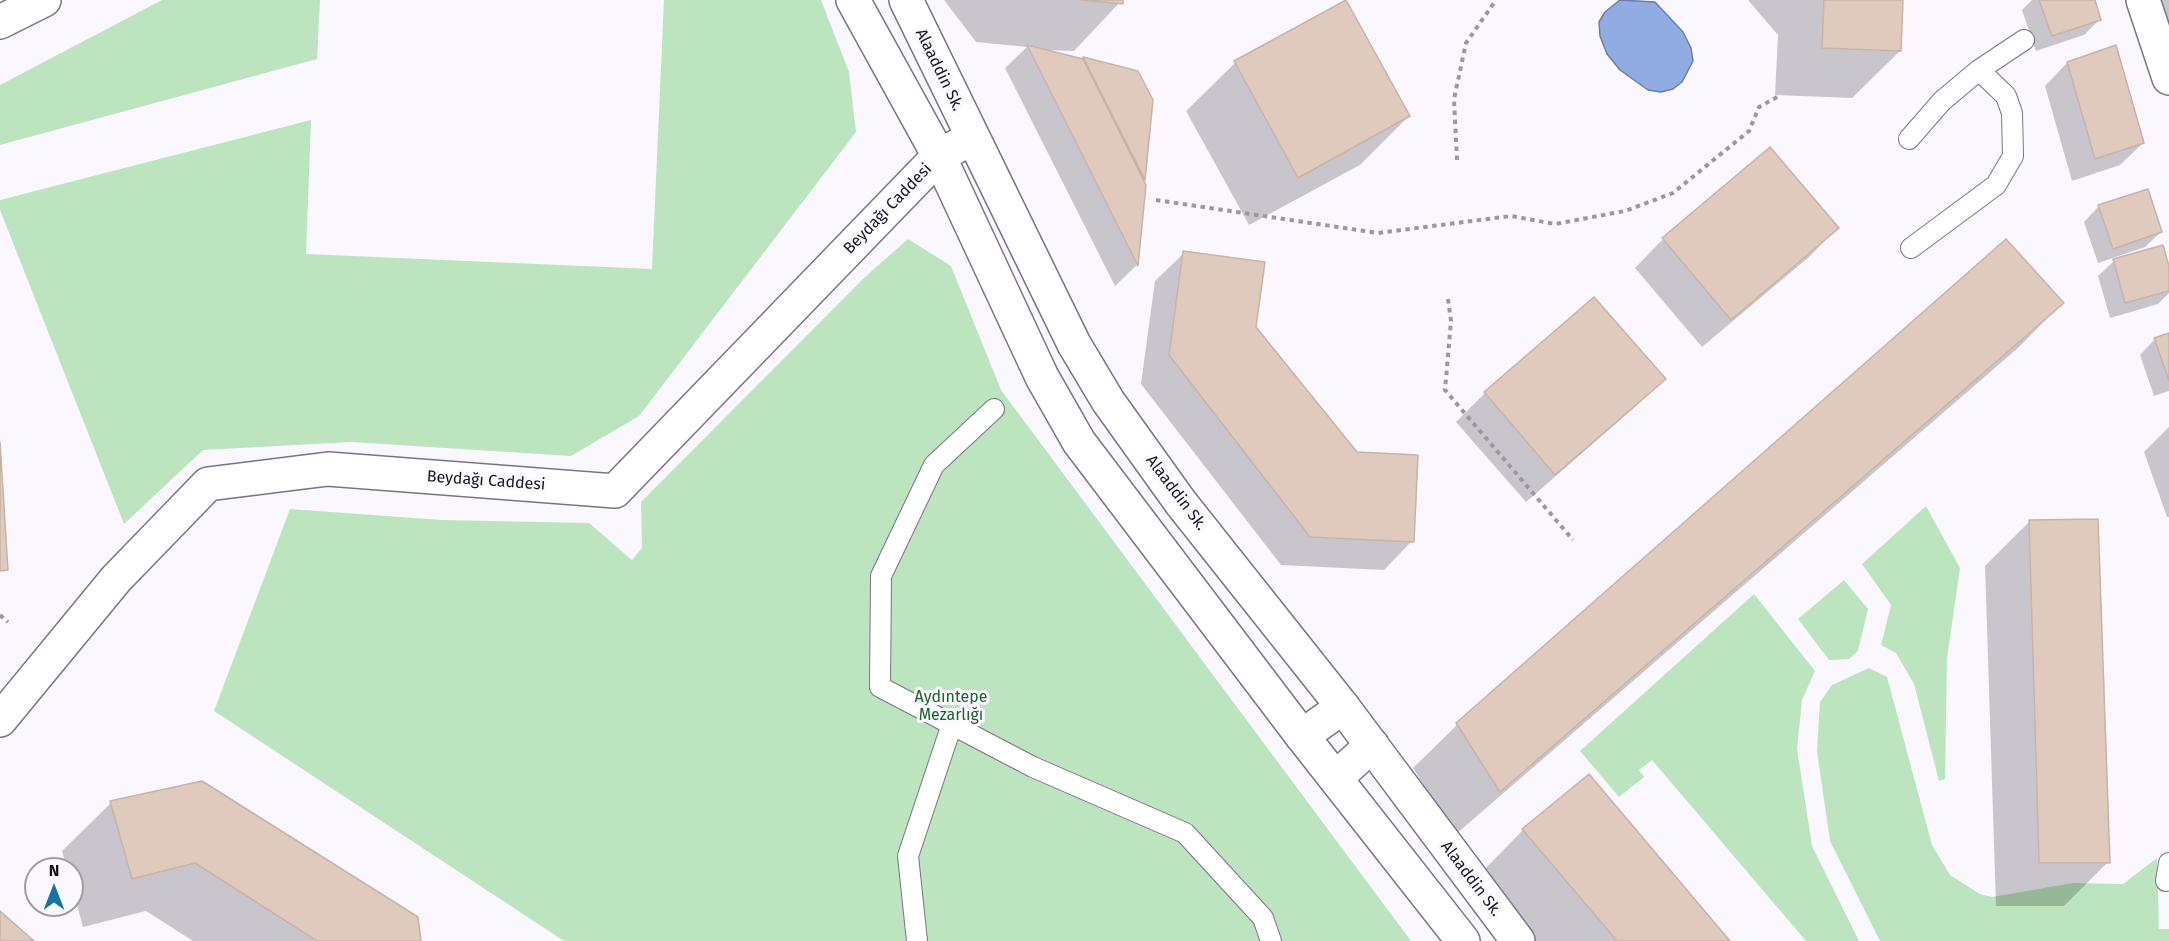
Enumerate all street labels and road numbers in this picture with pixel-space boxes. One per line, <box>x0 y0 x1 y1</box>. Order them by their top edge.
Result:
street label: Alaaddin Sk. <box>911 26 967 114</box>
street label: Beydağı Caddesi <box>840 160 936 258</box>
street label: Alaaddin Sk. <box>1141 452 1211 534</box>
street label: Beydağı Caddesi <box>426 467 546 495</box>
street label: Alaaddin Sk. <box>1436 838 1506 920</box>

